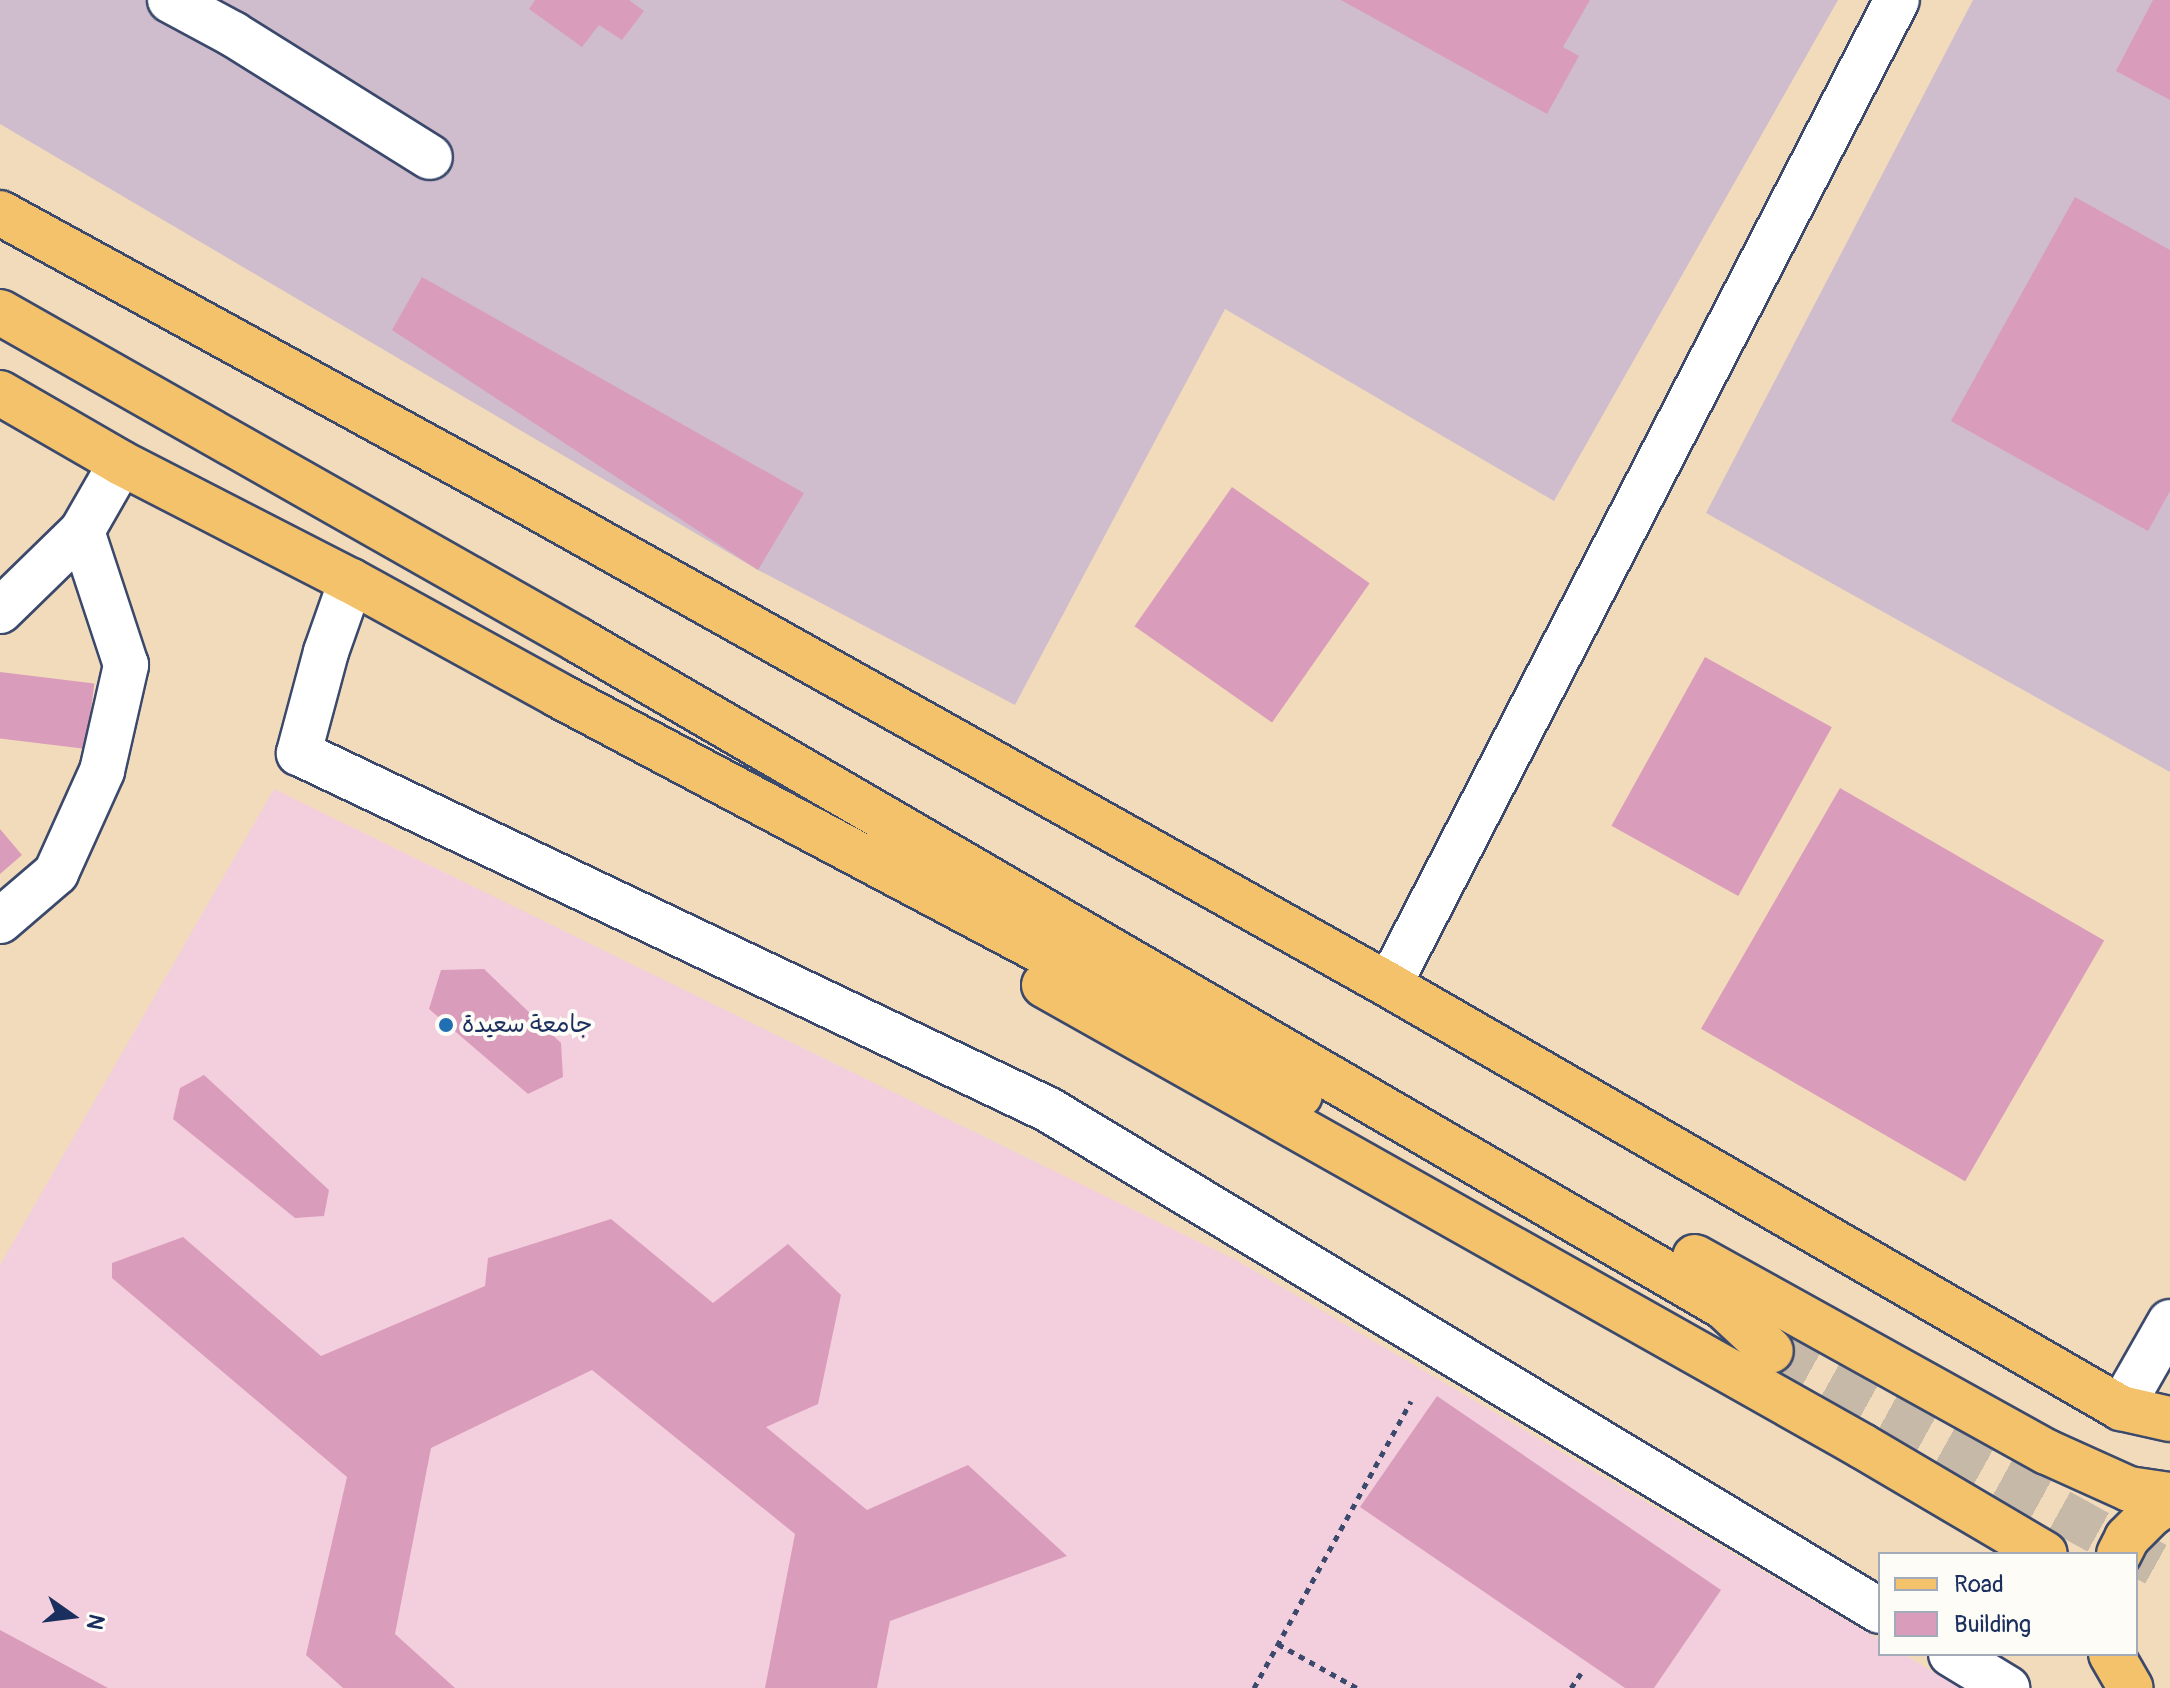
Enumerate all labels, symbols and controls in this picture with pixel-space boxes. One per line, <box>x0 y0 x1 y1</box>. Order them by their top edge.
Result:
place label: جامعة سعيدة <box>462 1011 592 1039</box>
marker: جامعة سعيدة <box>437 1016 455 1034</box>
legend <box>1878 1552 2138 1656</box>
text: Road <box>1954 1570 2004 1599</box>
north arrow <box>32 1576 112 1656</box>
text: Building <box>1954 1610 2031 1639</box>
text: N <box>80 1611 111 1632</box>

